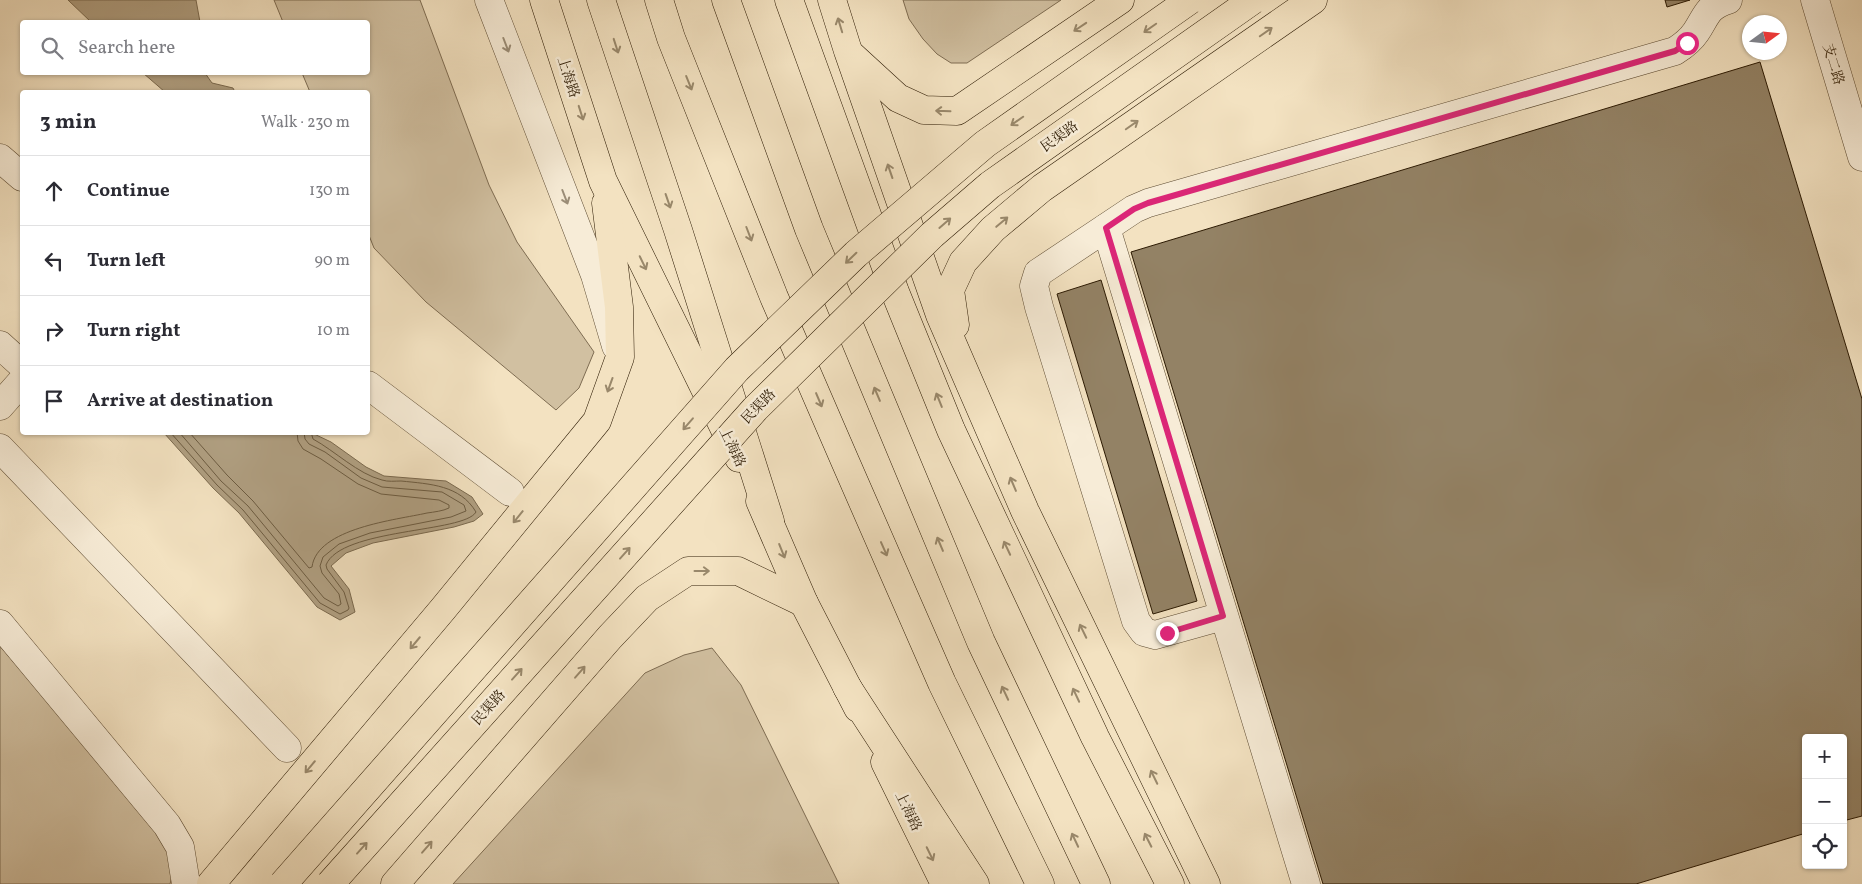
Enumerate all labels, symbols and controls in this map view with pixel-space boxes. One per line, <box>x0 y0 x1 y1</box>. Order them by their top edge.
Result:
north arrow <box>1742 15 1787 60</box>
one-way arrow <box>834 18 844 34</box>
search box <box>20 20 370 75</box>
one-way arrow <box>1073 22 1087 32</box>
one-way arrow <box>1143 23 1157 33</box>
one-way arrow <box>1259 27 1273 37</box>
route start <box>1676 32 1699 55</box>
icon: search <box>38 34 66 62</box>
text: Search here <box>78 35 175 61</box>
one-way arrow <box>503 38 512 53</box>
one-way arrow <box>612 38 622 54</box>
street label: 支二路 <box>1817 42 1848 87</box>
street label: 上海路 <box>552 55 583 100</box>
one-way arrow <box>685 75 694 91</box>
one-way arrow <box>577 105 586 120</box>
one-way arrow <box>935 106 951 115</box>
text: 3 min <box>40 108 96 137</box>
text: Walk · 230 m <box>261 112 350 134</box>
one-way arrow <box>1010 116 1024 126</box>
street label: 民渠路 <box>1037 117 1083 157</box>
one-way arrow <box>1125 120 1139 130</box>
one-way arrow <box>885 163 894 179</box>
icon: ahead <box>40 177 68 205</box>
text: Continue <box>87 178 170 204</box>
text: 130 m <box>309 180 350 202</box>
one-way arrow <box>561 189 570 204</box>
one-way arrow <box>664 192 673 208</box>
one-way arrow <box>995 216 1008 227</box>
one-way arrow <box>939 217 952 229</box>
one-way arrow <box>745 226 755 241</box>
icon: left <box>40 247 68 275</box>
text: Turn left <box>87 248 166 274</box>
text: 90 m <box>314 250 350 272</box>
one-way arrow <box>845 252 857 264</box>
one-way arrow <box>639 255 648 270</box>
icon: right <box>40 317 68 345</box>
text: Turn right <box>87 318 180 344</box>
text: 10 m <box>317 320 350 342</box>
one-way arrow <box>605 377 614 392</box>
street label: 民渠路 <box>738 385 781 429</box>
icon: arrive <box>40 387 68 415</box>
one-way arrow <box>872 387 882 402</box>
text: Arrive at destination <box>87 388 273 414</box>
one-way arrow <box>814 392 824 407</box>
one-way arrow <box>934 393 943 408</box>
one-way arrow <box>683 418 694 431</box>
street label: 上海路 <box>714 425 749 471</box>
one-way arrow <box>1008 477 1018 492</box>
one-way arrow <box>513 510 524 523</box>
one-way arrow <box>935 537 944 552</box>
one-way arrow <box>879 541 889 556</box>
one-way arrow <box>1001 541 1011 556</box>
one-way arrow <box>778 543 787 558</box>
one-way arrow <box>620 547 631 560</box>
one-way arrow <box>694 566 710 576</box>
route end <box>1156 622 1179 645</box>
one-way arrow <box>1078 624 1087 639</box>
one-way arrow <box>409 636 421 649</box>
one-way arrow <box>574 665 586 678</box>
one-way arrow <box>511 668 523 681</box>
street label: 民渠路 <box>468 686 510 730</box>
one-way arrow <box>1000 686 1009 701</box>
one-way arrow <box>1070 688 1080 703</box>
map controls <box>1802 734 1847 869</box>
button: + <box>1802 734 1847 779</box>
one-way arrow <box>304 760 316 773</box>
one-way arrow <box>1149 770 1159 785</box>
button: − <box>1802 779 1847 824</box>
street label: 上海路 <box>890 789 925 835</box>
button: locate <box>1802 824 1847 869</box>
one-way arrow <box>1069 833 1079 848</box>
one-way arrow <box>1143 833 1153 848</box>
one-way arrow <box>356 841 368 854</box>
one-way arrow <box>422 841 433 854</box>
one-way arrow <box>926 846 935 861</box>

